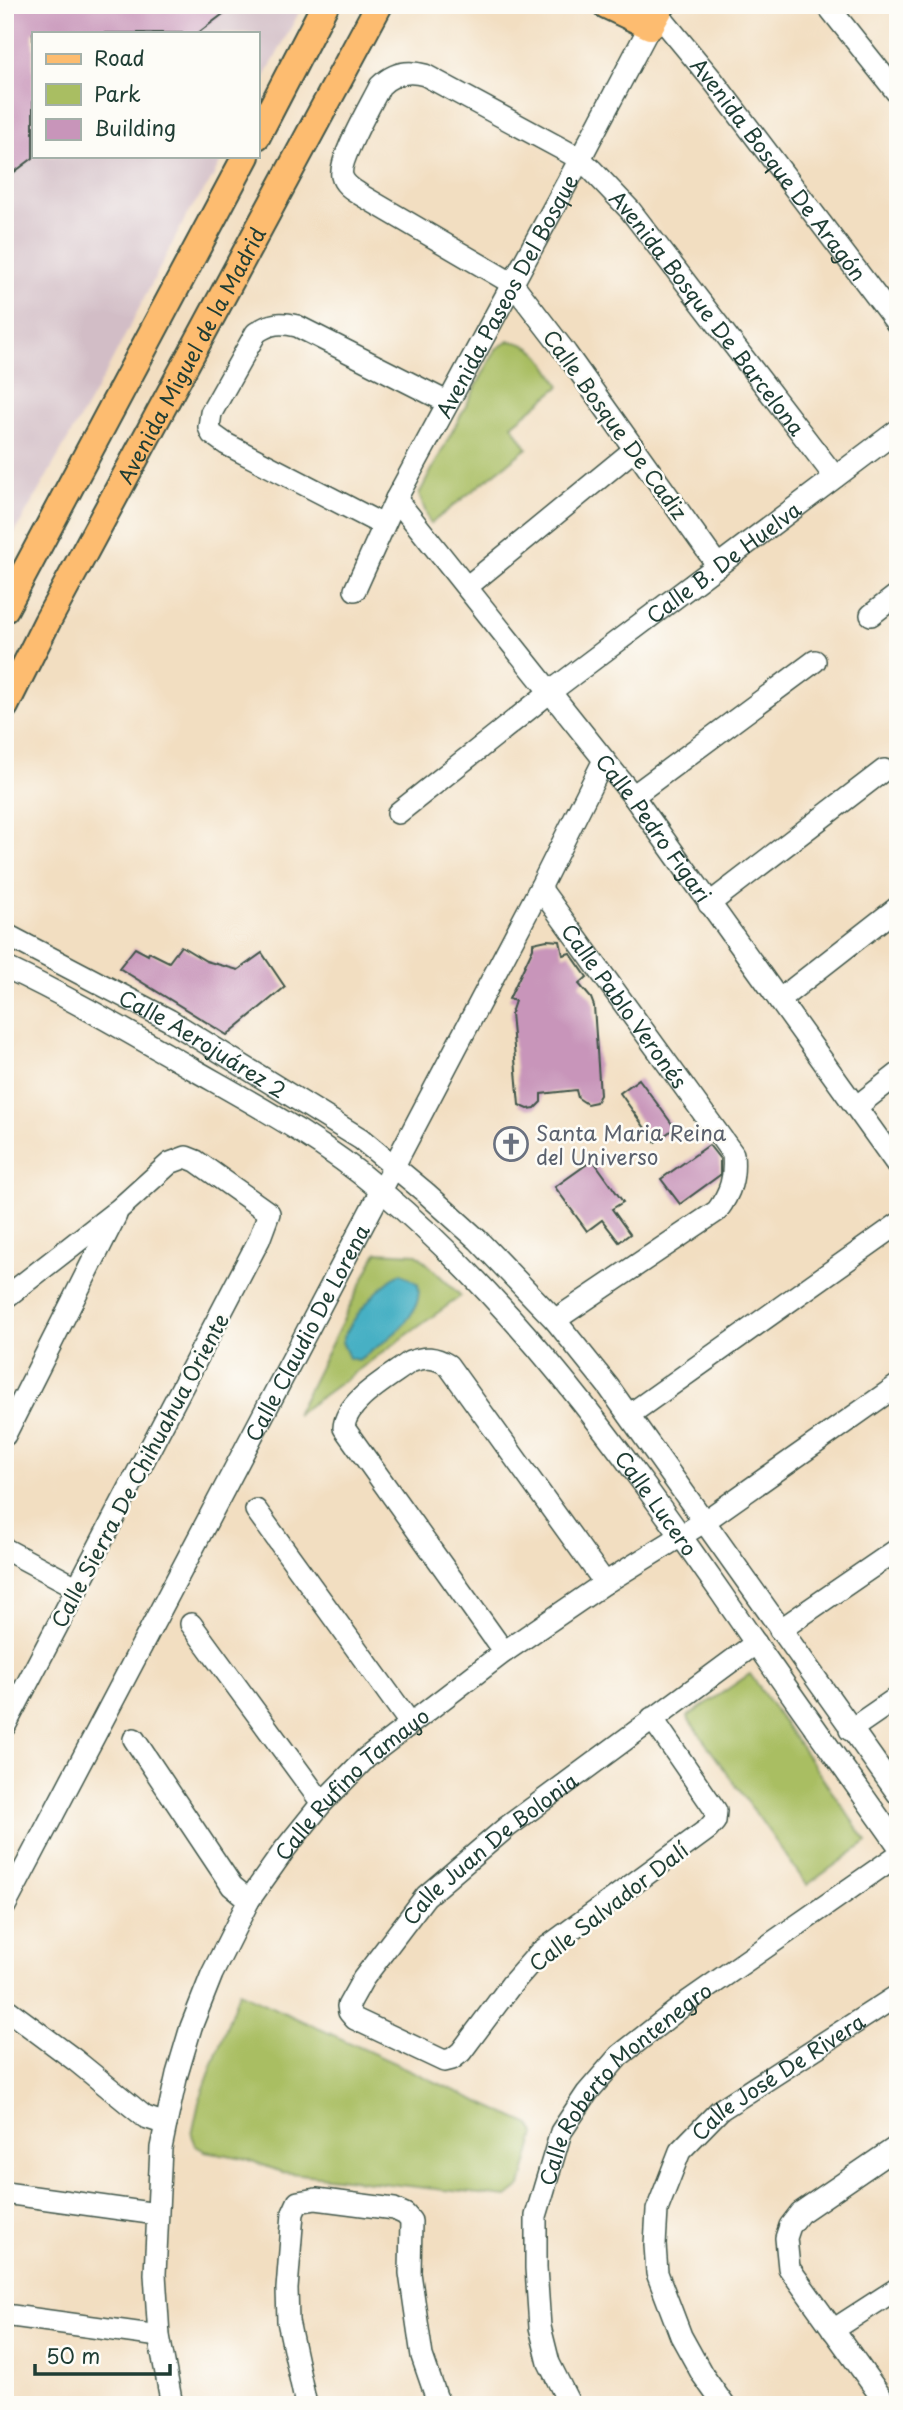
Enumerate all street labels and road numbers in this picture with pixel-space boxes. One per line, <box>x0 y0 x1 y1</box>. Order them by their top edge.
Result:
street label: Avenida Bosque De Aragón <box>684 50 875 287</box>
street label: Avenida Paseos Del Bosque <box>427 168 585 423</box>
street label: Avenida Bosque De Barcelona <box>603 182 813 442</box>
street label: Avenida Miguel de la Madrid <box>108 221 273 489</box>
street label: Calle Bosque De Cadiz <box>536 322 696 526</box>
street label: Calle B. De Huelva <box>639 493 807 630</box>
street label: Calle Pedro Figari <box>589 746 720 909</box>
street label: Calle Pablo Veronés <box>554 916 696 1095</box>
street label: Calle Aerojuárez 2 <box>114 981 293 1105</box>
street label: Calle Claudio De Lorena <box>236 1218 377 1447</box>
street label: Calle Sierra De Chihuahua Oriente <box>42 1307 236 1633</box>
street label: Calle Lucero <box>608 1443 706 1562</box>
street label: Calle Rufino Tamayo <box>266 1699 435 1866</box>
street label: Calle Juan De Bolonia <box>394 1764 584 1931</box>
street label: Calle Salvador Dalí <box>521 1833 695 1979</box>
street label: Calle Roberto Montenegro <box>530 1974 718 2189</box>
street label: Calle José De Rivera <box>683 2005 871 2147</box>

